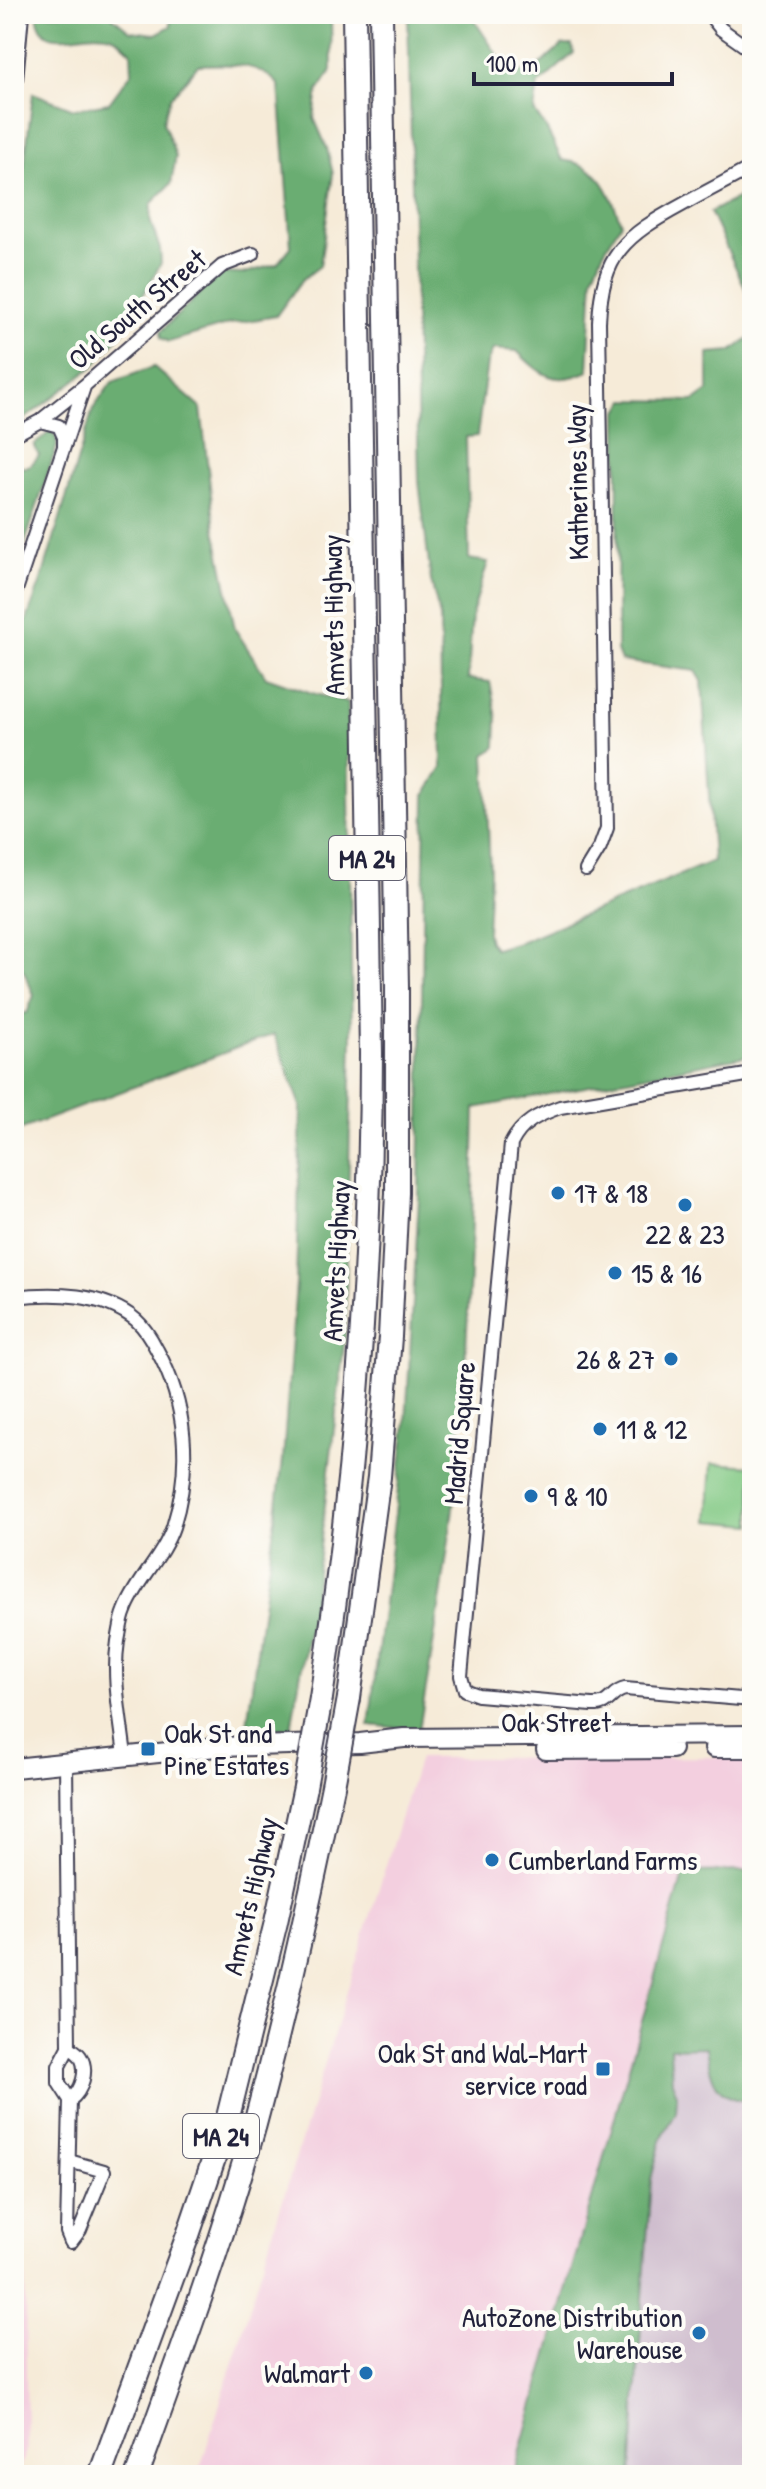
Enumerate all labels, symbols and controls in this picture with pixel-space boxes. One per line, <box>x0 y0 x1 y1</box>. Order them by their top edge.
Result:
scale bar <box>474 36 672 86</box>
text: 100 m <box>486 47 538 79</box>
street label: Old South Street <box>60 240 214 378</box>
street label: Katherines Way <box>557 403 597 560</box>
street label: Amvets Highway <box>313 534 353 696</box>
road number: MA 24 <box>329 836 405 880</box>
place label: 17 & 18 <box>574 1174 648 1212</box>
street label: Amvets Highway <box>313 1179 359 1343</box>
marker: 17 & 18 <box>549 1184 567 1202</box>
marker: 22 & 23 <box>676 1196 694 1214</box>
place label: 22 & 23 <box>645 1215 725 1253</box>
place label: 15 & 16 <box>631 1254 702 1292</box>
marker: 15 & 16 <box>606 1264 624 1282</box>
place label: 26 & 27 <box>576 1340 655 1378</box>
marker: 26 & 27 <box>662 1350 680 1368</box>
street label: Madrid Square <box>434 1360 484 1506</box>
place label: 11 & 12 <box>616 1410 687 1448</box>
marker: 11 & 12 <box>591 1420 609 1438</box>
place label: 9 & 10 <box>547 1477 608 1515</box>
marker: 9 & 10 <box>522 1487 540 1505</box>
street label: Oak Street <box>501 1703 611 1741</box>
place label: Oak St and Pine Estates <box>164 1714 289 1784</box>
marker: Oak St and Pine Estates <box>139 1740 157 1758</box>
street label: Amvets Highway <box>213 1813 287 1979</box>
place label: Cumberland Farms <box>508 1841 698 1879</box>
marker: Cumberland Farms <box>483 1851 501 1869</box>
place label: Oak St and Wal-Mart service road <box>377 2034 587 2104</box>
marker: Oak St and Wal-Mart service road <box>594 2060 612 2078</box>
road number: MA 24 <box>183 2114 259 2158</box>
place label: AutoZone Distribution Warehouse <box>462 2298 683 2368</box>
marker: AutoZone Distribution Warehouse <box>690 2324 708 2342</box>
place label: Walmart <box>264 2354 350 2392</box>
marker: Walmart <box>357 2364 375 2382</box>

